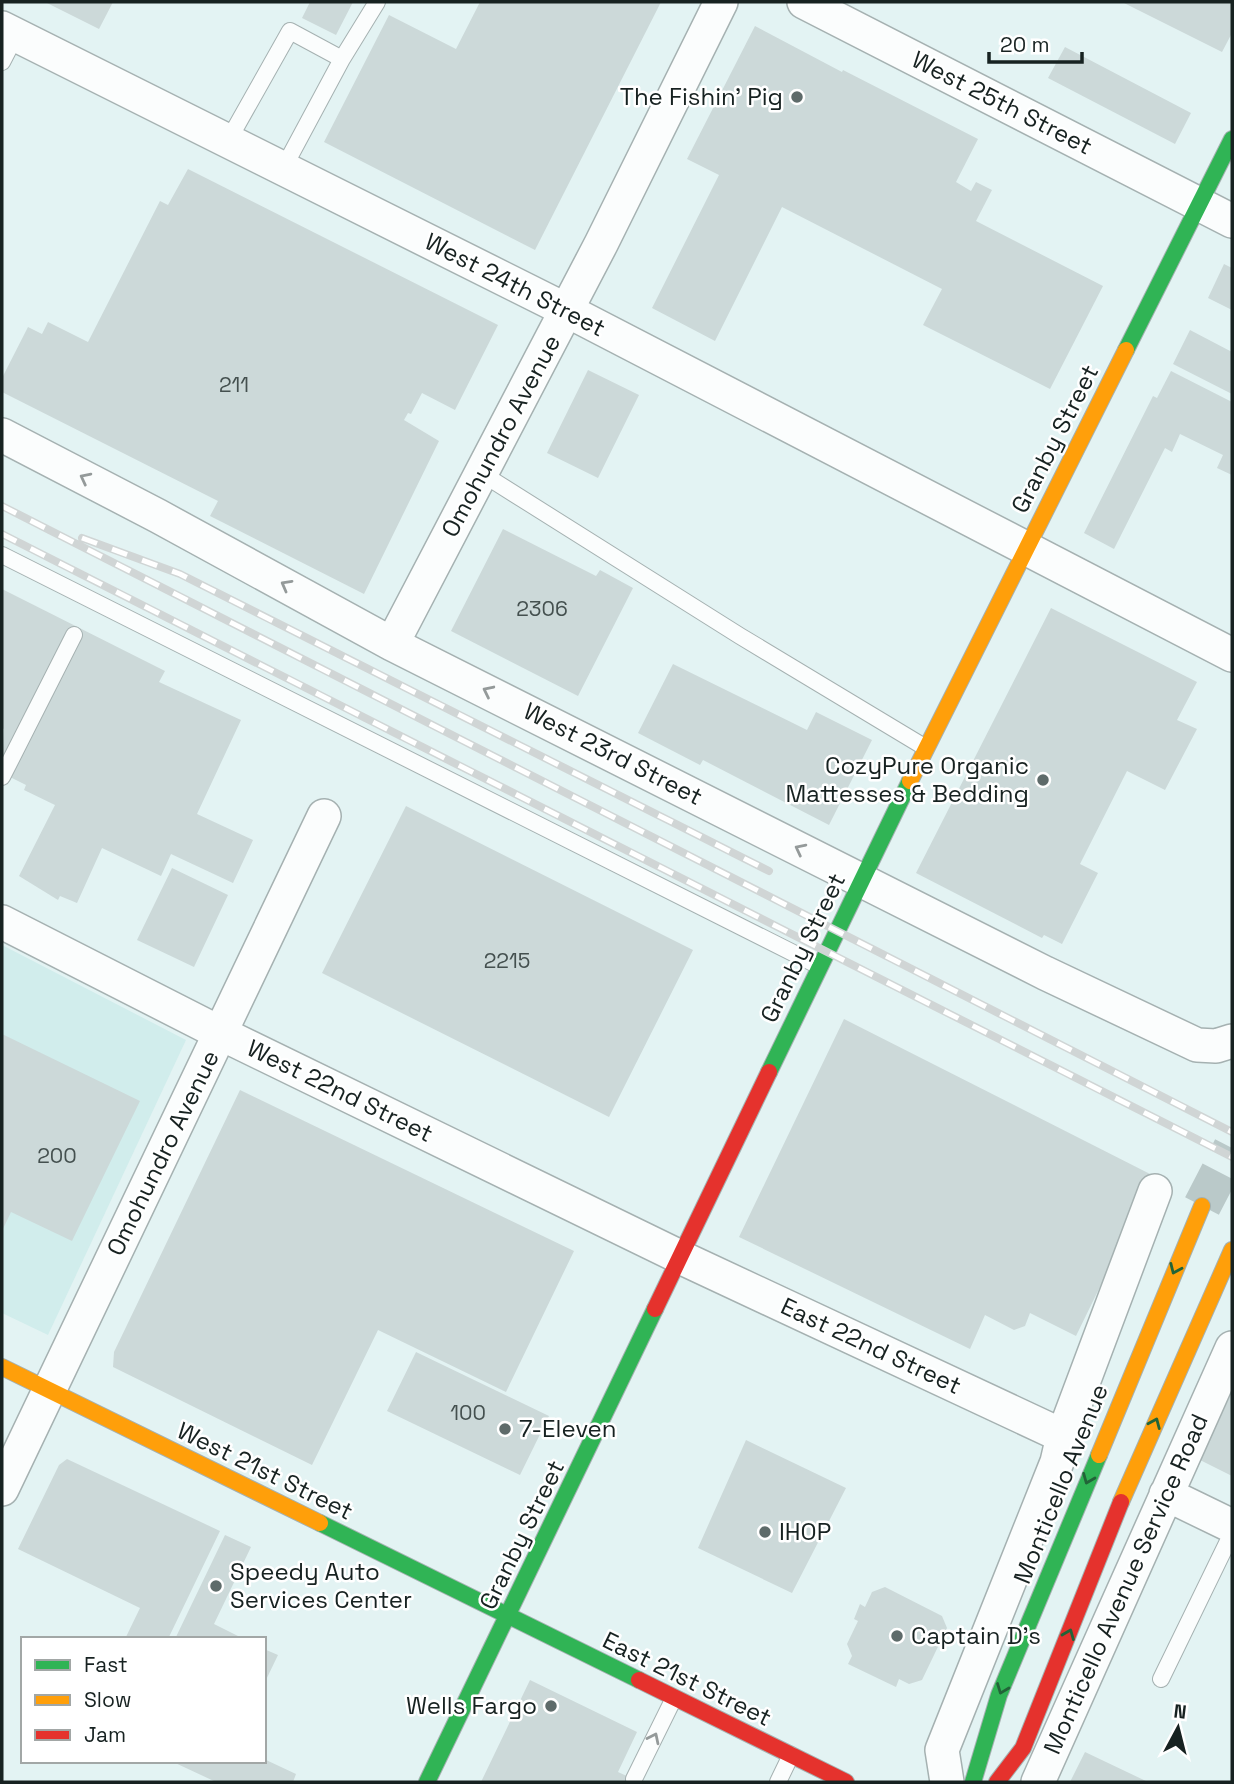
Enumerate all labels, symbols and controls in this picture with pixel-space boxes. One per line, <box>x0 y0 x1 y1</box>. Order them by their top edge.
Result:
scale bar <box>989 21 1082 65</box>
text: 20 m <box>1000 31 1050 58</box>
street label: West 25th Street <box>907 44 1098 161</box>
place label: The Fishin' Pig <box>620 81 783 112</box>
marker: The Fishin' Pig <box>789 89 805 105</box>
street label: West 24th Street <box>420 226 611 343</box>
street label: Omohundro Avenue <box>434 329 567 542</box>
street label: Granby Street <box>1004 359 1105 518</box>
house number: 211 <box>219 371 249 398</box>
one-way arrow <box>80 473 92 487</box>
one-way arrow <box>281 580 293 594</box>
house number: 2306 <box>516 595 568 622</box>
one-way arrow <box>483 685 495 699</box>
street label: West 23rd Street <box>518 695 708 812</box>
place label: CozyPure Organic Mattesses & Bedding <box>785 750 1029 809</box>
marker: CozyPure Organic Mattesses & Bedding <box>1035 772 1051 788</box>
one-way arrow <box>795 843 807 857</box>
street label: Granby Street <box>753 868 852 1028</box>
house number: 2215 <box>484 947 530 974</box>
street label: West 22nd Street <box>242 1032 438 1149</box>
street label: Omohundro Avenue <box>99 1045 226 1261</box>
house number: 200 <box>37 1142 77 1169</box>
one-way arrow <box>1169 1261 1183 1274</box>
street label: East 22nd Street <box>776 1290 966 1401</box>
street label: Monticello Avenue <box>1006 1379 1115 1588</box>
house number: 100 <box>450 1399 486 1426</box>
street label: Monticello Avenue Service Road <box>1036 1409 1215 1759</box>
place label: 7-Eleven <box>519 1413 617 1444</box>
street label: West 21st Street <box>172 1415 358 1527</box>
one-way arrow <box>1147 1418 1161 1430</box>
marker: 7-Eleven <box>497 1421 513 1437</box>
street label: Granby Street <box>472 1455 571 1615</box>
one-way arrow <box>1082 1471 1096 1484</box>
place label: IHOP <box>779 1516 831 1547</box>
marker: IHOP <box>757 1524 773 1540</box>
place label: Speedy Auto Services Center <box>230 1556 412 1615</box>
marker: Speedy Auto Services Center <box>208 1578 224 1594</box>
place label: Captain D's <box>911 1620 1041 1651</box>
street label: East 21st Street <box>598 1624 777 1733</box>
marker: Captain D's <box>889 1628 905 1644</box>
one-way arrow <box>1061 1628 1075 1640</box>
legend <box>21 1637 266 1763</box>
text: Fast <box>84 1651 128 1678</box>
one-way arrow <box>996 1683 1010 1695</box>
text: Slow <box>84 1686 132 1713</box>
place label: Wells Fargo <box>406 1690 537 1721</box>
north arrow <box>1143 1693 1213 1763</box>
marker: Wells Fargo <box>543 1698 559 1714</box>
text: N <box>1172 1698 1188 1725</box>
text: Jam <box>84 1721 126 1748</box>
one-way arrow <box>646 1733 660 1745</box>

